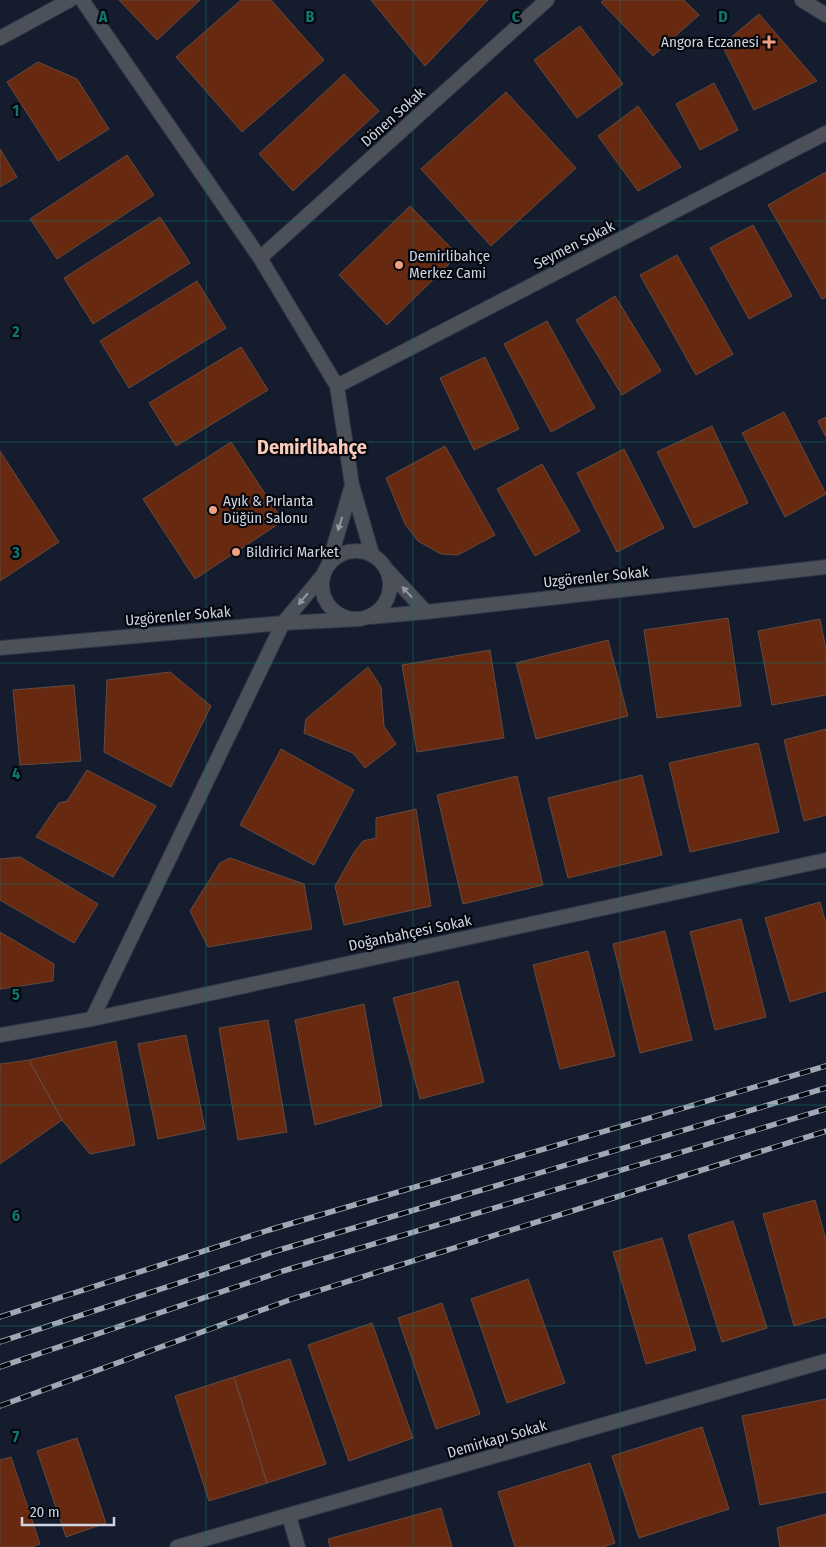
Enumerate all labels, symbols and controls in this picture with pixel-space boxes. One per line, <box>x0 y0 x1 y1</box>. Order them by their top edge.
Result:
text: A <box>98 7 108 26</box>
text: B <box>306 7 315 26</box>
text: C <box>512 7 521 26</box>
text: D <box>718 7 728 26</box>
place label: Angora Eczanesi <box>661 33 759 51</box>
marker: Angora Eczanesi <box>763 36 775 48</box>
street label: Dönen Sokak <box>357 84 429 150</box>
text: 1 <box>13 101 19 120</box>
street label: Seymen Sokak <box>531 217 617 273</box>
place label: Demirlibahçe Merkez Cami <box>409 247 490 282</box>
marker: Demirlibahçe Merkez Cami <box>393 259 405 271</box>
text: 2 <box>11 322 20 341</box>
district label: Demirlibahçe <box>257 435 367 459</box>
place label: Ayık & Pırlanta Düğün Salonu <box>223 492 313 527</box>
marker: Ayık & Pırlanta Düğün Salonu <box>207 504 219 516</box>
one-way arrow <box>336 517 344 532</box>
text: 3 <box>11 543 20 562</box>
place label: Bildirici Market <box>246 543 339 561</box>
marker: Bildirici Market <box>230 546 242 558</box>
street label: Uzgörenler Sokak <box>542 563 650 591</box>
one-way arrow <box>401 586 413 598</box>
one-way arrow <box>297 592 308 605</box>
street label: Uzgörenler Sokak <box>124 602 232 630</box>
text: 4 <box>12 764 20 783</box>
street label: Doğanbahçesi Sokak <box>347 911 473 955</box>
text: 5 <box>12 985 20 1004</box>
text: 6 <box>12 1206 20 1225</box>
street label: Demirkapı Sokak <box>445 1416 549 1462</box>
text: 7 <box>13 1427 20 1446</box>
scale bar <box>22 1494 115 1526</box>
text: 20 m <box>30 1503 60 1521</box>

